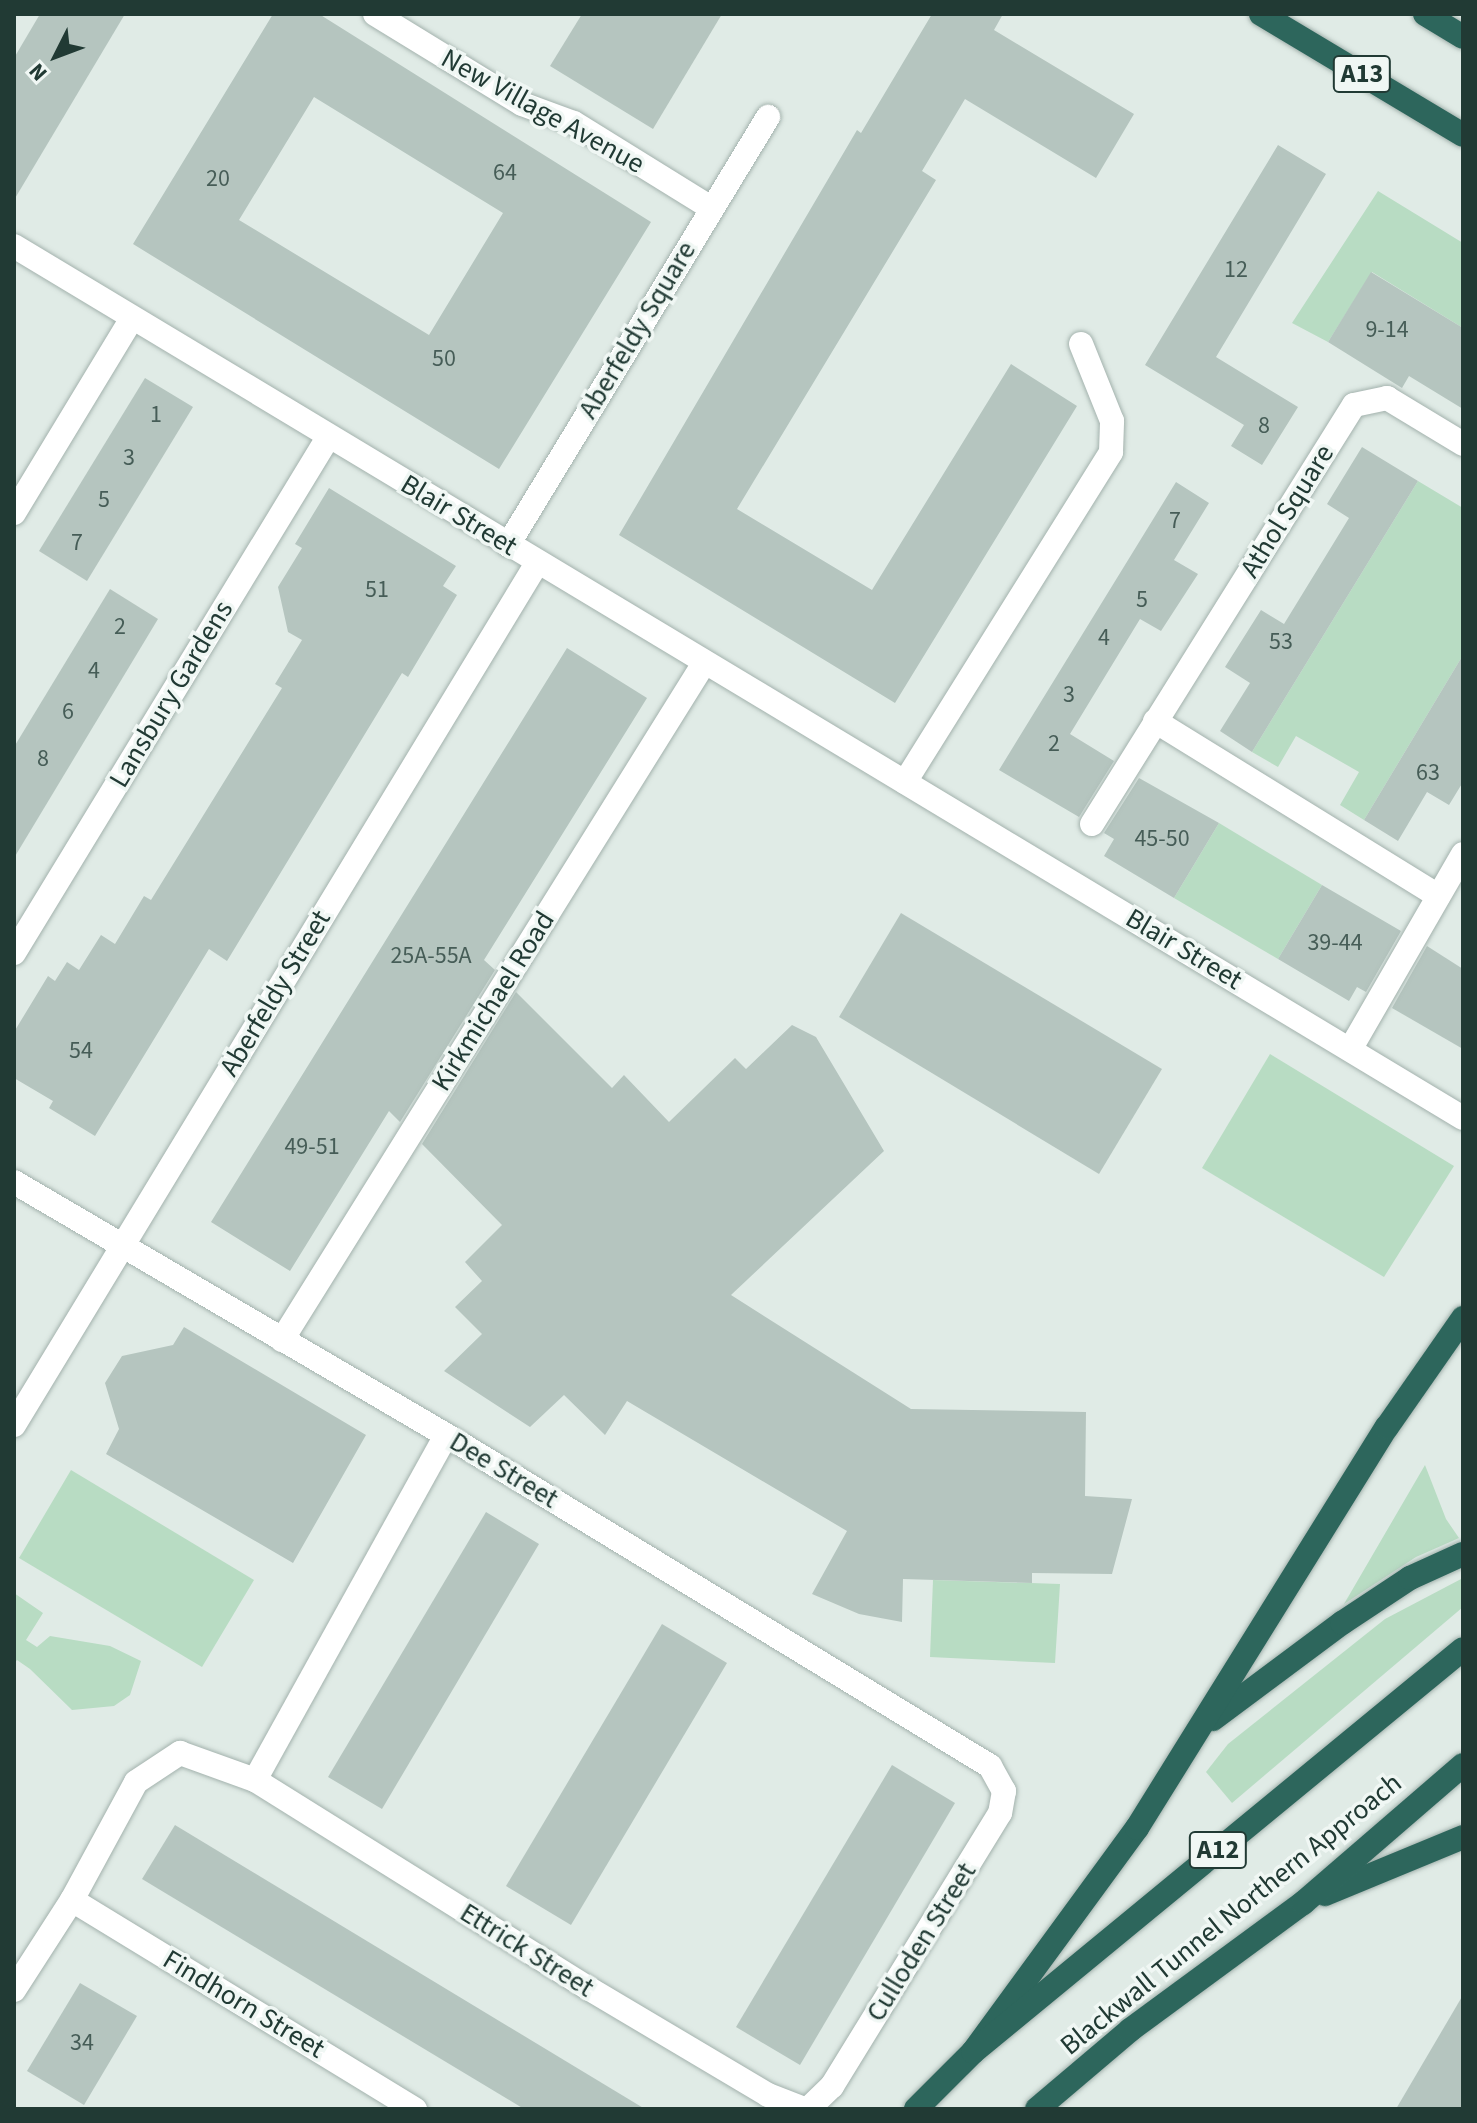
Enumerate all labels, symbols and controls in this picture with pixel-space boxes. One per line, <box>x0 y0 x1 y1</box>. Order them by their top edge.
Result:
north arrow <box>16 16 96 96</box>
street label: New Village Avenue <box>436 41 650 181</box>
road number: A13 <box>1332 52 1392 96</box>
text: N <box>21 56 55 88</box>
house number: 64 <box>493 159 517 187</box>
house number: 20 <box>206 165 230 193</box>
street label: Aberfeldy Square <box>571 235 703 425</box>
house number: 12 <box>1224 256 1248 284</box>
house number: 9-14 <box>1365 316 1409 344</box>
house number: 50 <box>432 345 456 373</box>
house number: 1 <box>150 401 162 429</box>
house number: 8 <box>1258 412 1270 440</box>
street label: Athol Square <box>1233 438 1341 584</box>
house number: 3 <box>123 444 135 472</box>
street label: Blair Street <box>395 467 523 563</box>
house number: 5 <box>98 486 110 514</box>
house number: 7 <box>1169 507 1181 535</box>
house number: 7 <box>71 529 83 557</box>
house number: 51 <box>365 576 389 604</box>
house number: 5 <box>1136 586 1148 614</box>
street label: Lansbury Gardens <box>102 595 240 793</box>
house number: 2 <box>114 613 126 641</box>
house number: 4 <box>1098 624 1110 652</box>
house number: 53 <box>1269 628 1293 656</box>
house number: 4 <box>88 657 100 685</box>
house number: 3 <box>1063 681 1075 709</box>
house number: 6 <box>62 698 74 726</box>
house number: 2 <box>1048 730 1060 758</box>
house number: 8 <box>37 745 49 773</box>
house number: 63 <box>1416 759 1440 787</box>
house number: 45-50 <box>1134 825 1190 853</box>
street label: Blair Street <box>1120 901 1248 997</box>
street label: Aberfeldy Street <box>212 904 338 1082</box>
street label: Kirkmichael Road <box>424 905 562 1097</box>
house number: 39-44 <box>1307 929 1363 957</box>
house number: 25A-55A <box>390 942 472 970</box>
house number: 54 <box>69 1037 93 1065</box>
house number: 49-51 <box>284 1133 340 1161</box>
street label: Dee Street <box>444 1425 564 1515</box>
street label: Blackwall Tunnel Northern Approach <box>1054 1766 1408 2062</box>
road number: A12 <box>1188 1828 1248 1872</box>
street label: Culloden Street <box>859 1856 983 2028</box>
street label: Ettrick Street <box>454 1896 600 2004</box>
street label: Findhorn Street <box>157 1943 331 2065</box>
house number: 34 <box>70 2029 94 2057</box>

